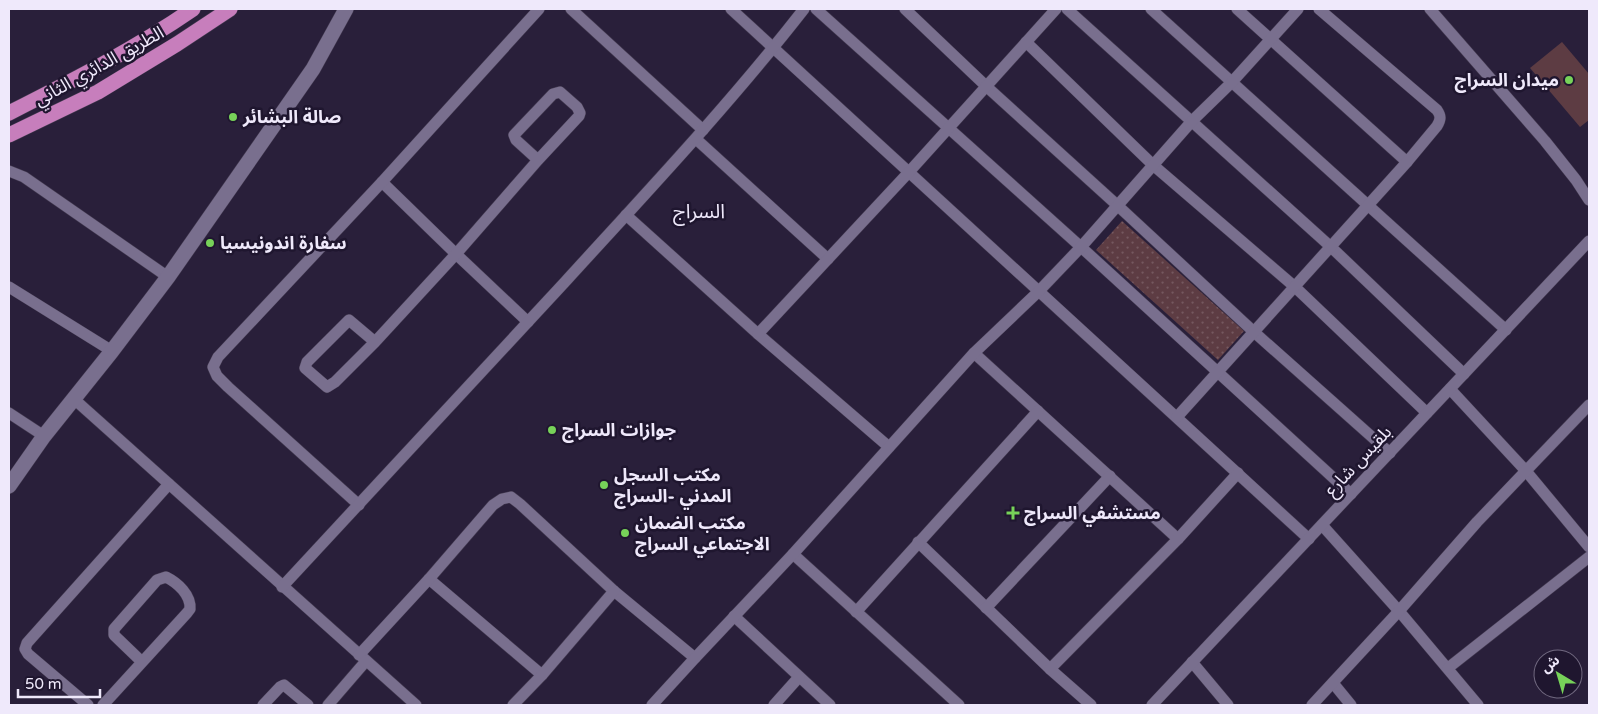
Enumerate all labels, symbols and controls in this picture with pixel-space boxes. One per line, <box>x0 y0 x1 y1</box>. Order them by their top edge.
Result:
street label: الطريق الدائري الثاني <box>30 21 169 113</box>
place label: ميدان السراج <box>1454 69 1559 93</box>
marker: ميدان السراج <box>1563 74 1575 86</box>
place label: صالة البشائر <box>242 106 341 128</box>
marker: صالة البشائر <box>227 111 239 123</box>
district label: السراج <box>673 200 725 226</box>
place label: سفارة اندونيسيا <box>220 232 347 254</box>
marker: سفارة اندونيسيا <box>204 237 216 249</box>
place label: جوازات السراج <box>562 419 676 443</box>
street label: بلقيس شارع <box>1320 421 1398 503</box>
marker: جوازات السراج <box>546 424 558 436</box>
place label: مكتب السجل المدني -السراج <box>614 464 731 510</box>
marker: مكتب السجل المدني -السراج <box>598 479 610 491</box>
place label: مستشفي السراج <box>1024 502 1161 527</box>
marker: مستشفي السراج <box>1006 506 1020 520</box>
place label: مكتب الضمان الاجتماعي السراج <box>635 512 770 558</box>
marker: مكتب الضمان الاجتماعي السراج <box>619 527 631 539</box>
north arrow <box>1533 649 1583 699</box>
text: ش <box>1538 652 1563 677</box>
scale bar <box>18 666 100 698</box>
text: 50 m <box>25 675 62 693</box>

